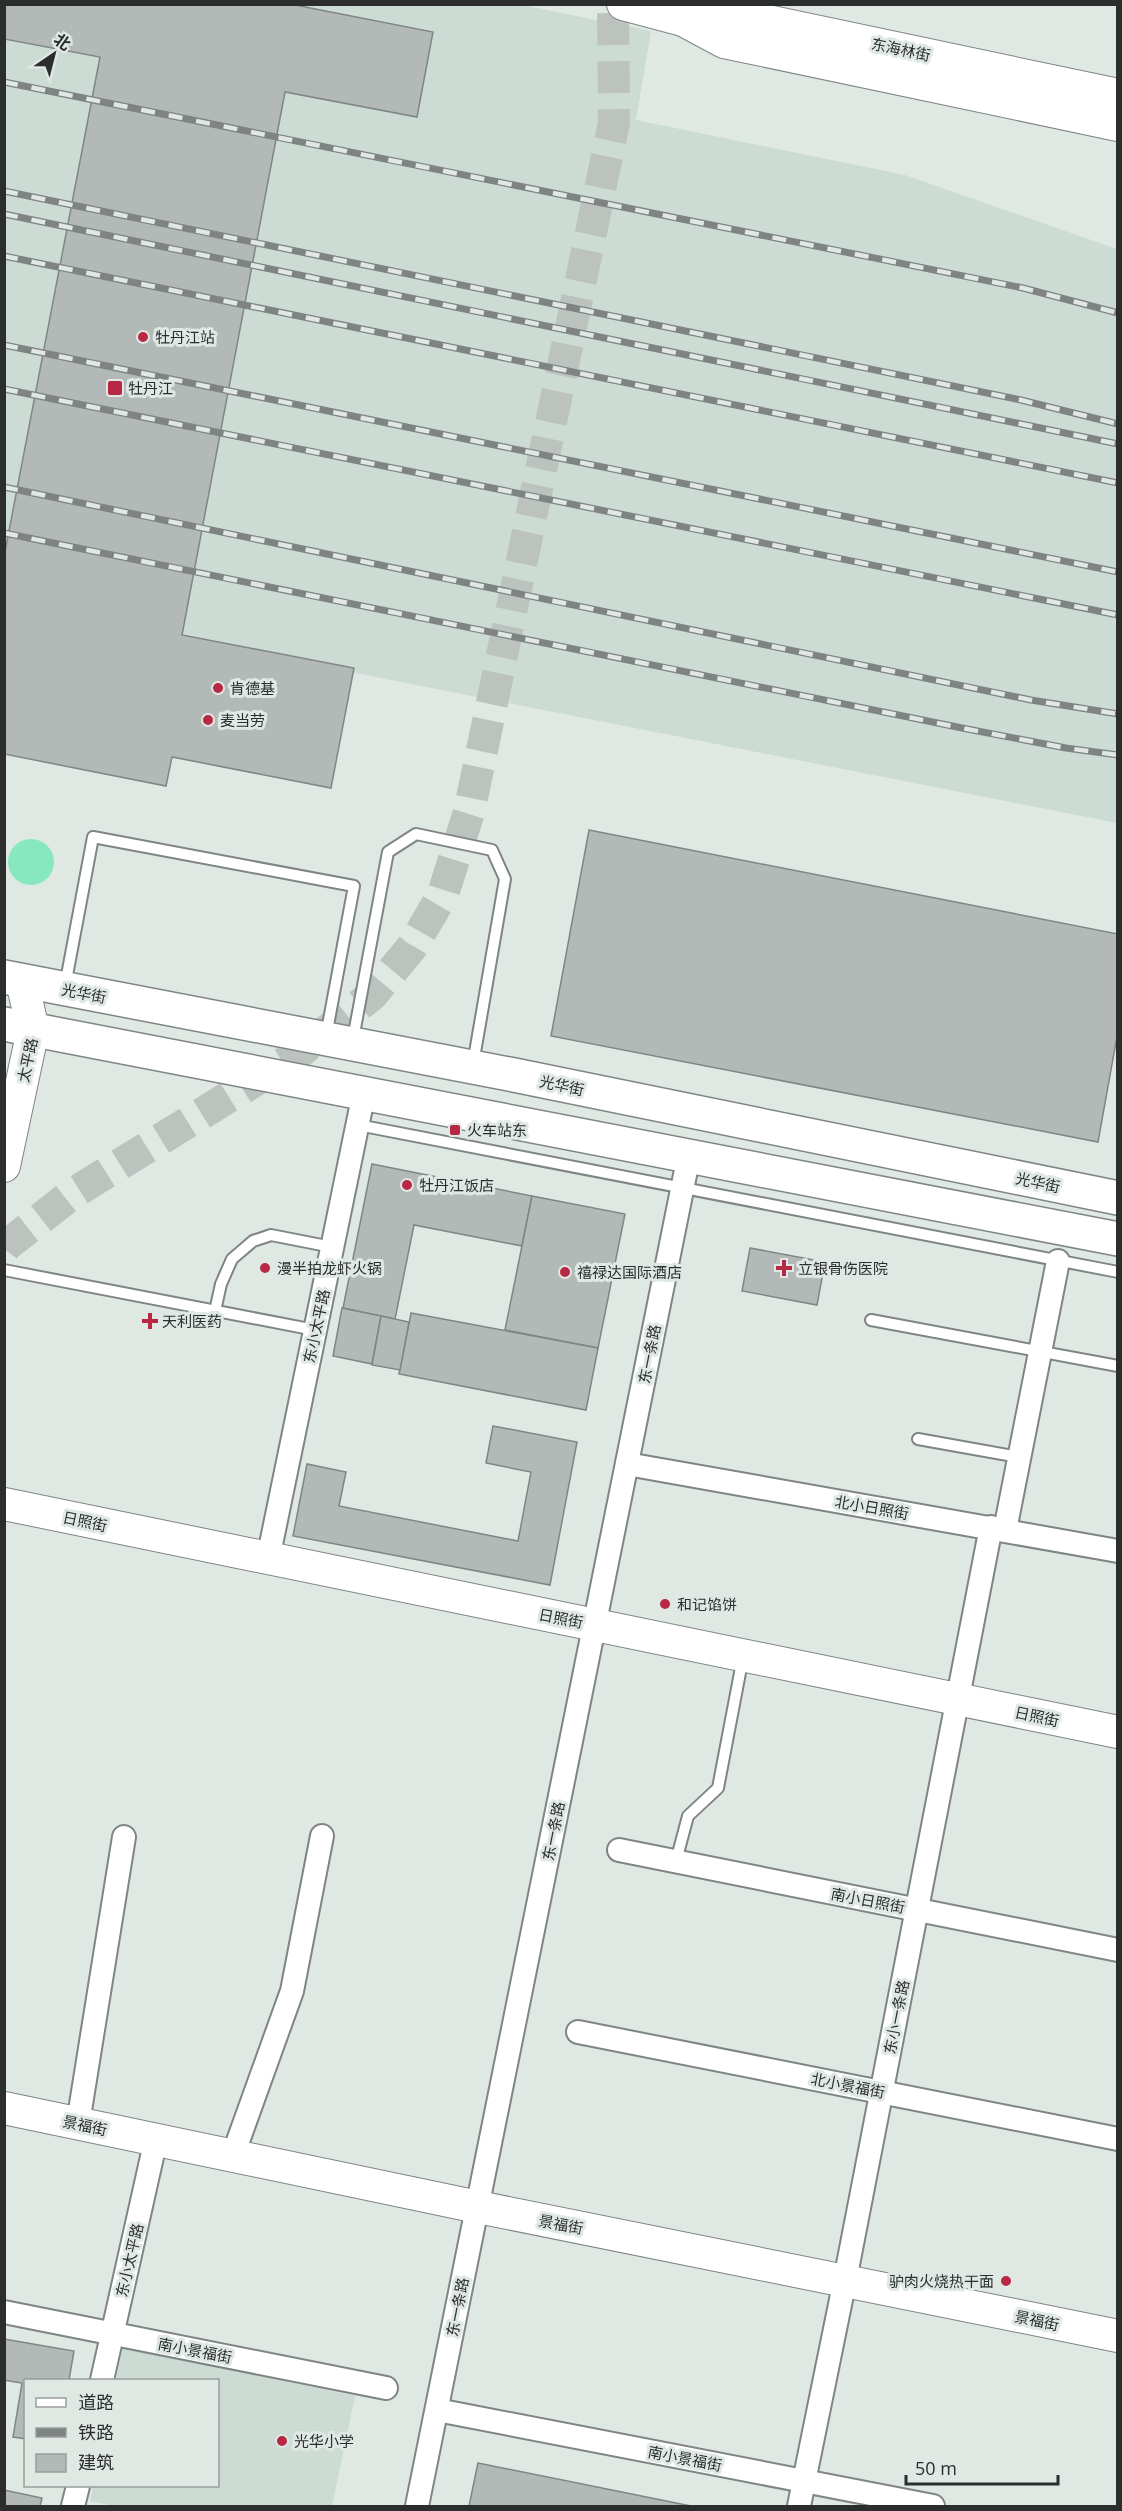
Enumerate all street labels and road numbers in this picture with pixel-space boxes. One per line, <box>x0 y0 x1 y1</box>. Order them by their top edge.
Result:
street label: 东海林街 <box>870 33 932 65</box>
street label: 光华街 <box>60 979 108 1007</box>
street label: 太平路 <box>13 1036 41 1084</box>
street label: 光华街 <box>538 1071 586 1099</box>
street label: 光华街 <box>1014 1168 1062 1196</box>
street label: 东小太平路 <box>298 1287 334 1365</box>
street label: 东一条路 <box>633 1323 665 1385</box>
street label: 北小日照街 <box>833 1491 911 1523</box>
street label: 日照街 <box>61 1507 109 1535</box>
street label: 日照街 <box>537 1604 585 1632</box>
street label: 日照街 <box>1013 1702 1061 1730</box>
street label: 东一条路 <box>537 1800 569 1862</box>
street label: 南小日照街 <box>829 1883 907 1917</box>
street label: 东小一条路 <box>879 1978 913 2056</box>
street label: 北小景福街 <box>809 2068 887 2102</box>
street label: 景福街 <box>61 2111 109 2139</box>
street label: 景福街 <box>537 2210 585 2238</box>
street label: 东小太平路 <box>111 2221 147 2299</box>
street label: 东一条路 <box>441 2276 473 2338</box>
street label: 景福街 <box>1013 2306 1061 2334</box>
street label: 南小景福街 <box>156 2333 234 2367</box>
street label: 南小景福街 <box>646 2441 724 2475</box>

